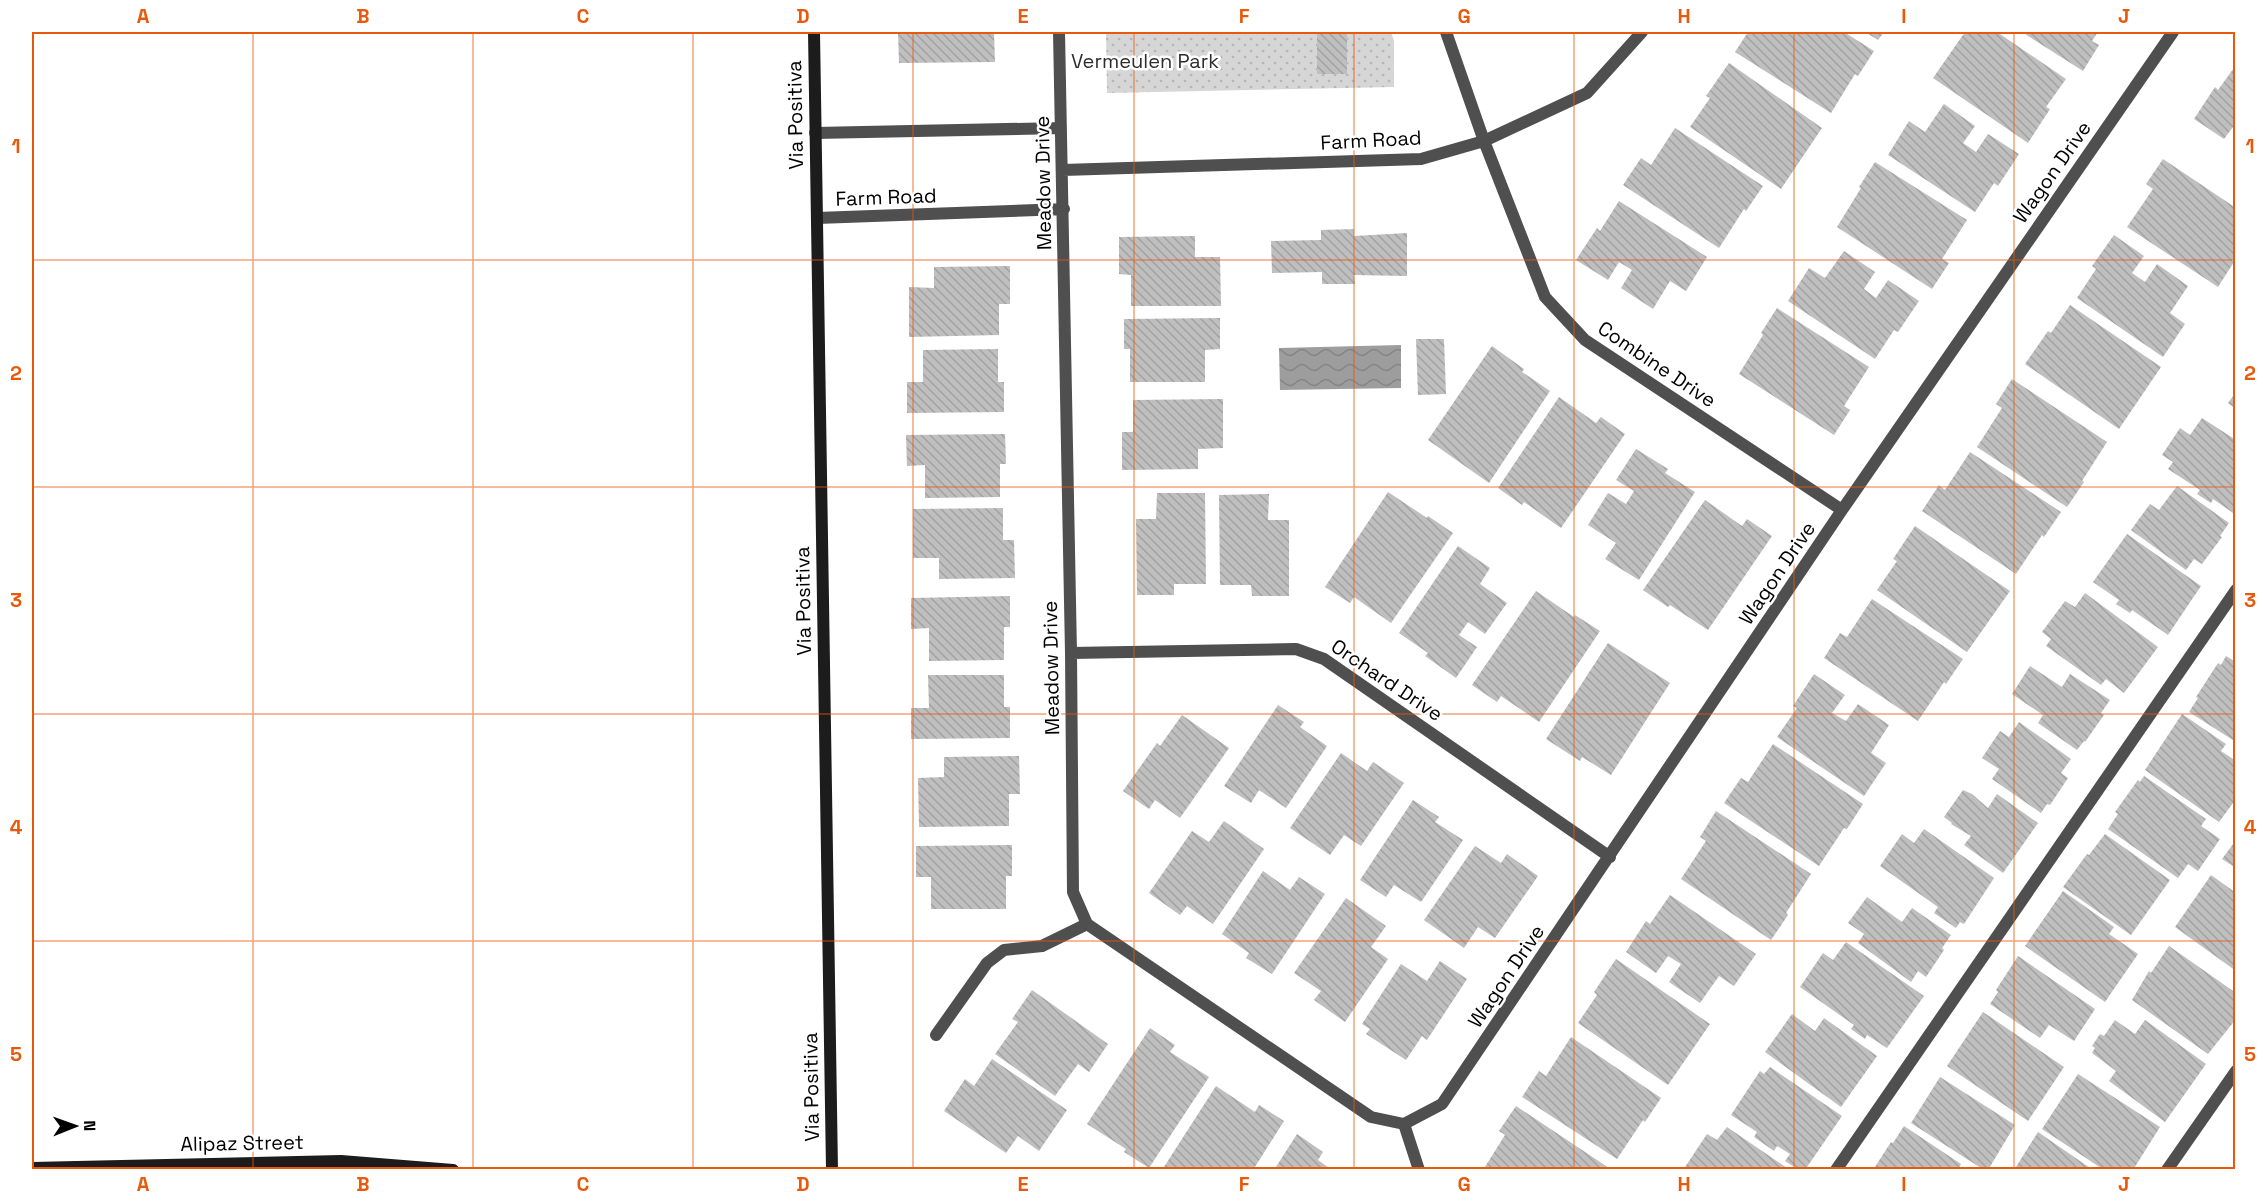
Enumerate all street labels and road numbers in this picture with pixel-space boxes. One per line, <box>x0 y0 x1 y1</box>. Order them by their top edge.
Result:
street label: Via Positiva <box>781 60 809 170</box>
street label: Meadow Drive <box>1029 116 1057 250</box>
street label: Wagon Drive <box>2007 116 2097 228</box>
street label: Farm Road <box>1320 124 1422 156</box>
street label: Farm Road <box>835 182 937 212</box>
street label: Combine Drive <box>1593 315 1721 413</box>
street label: Wagon Drive <box>1733 516 1821 630</box>
street label: Via Positiva <box>789 546 817 656</box>
street label: Meadow Drive <box>1037 601 1065 735</box>
street label: Orchard Drive <box>1326 633 1448 727</box>
street label: Wagon Drive <box>1462 919 1550 1033</box>
street label: Via Positiva <box>797 1032 825 1142</box>
street label: Alipaz Street <box>180 1129 304 1157</box>

